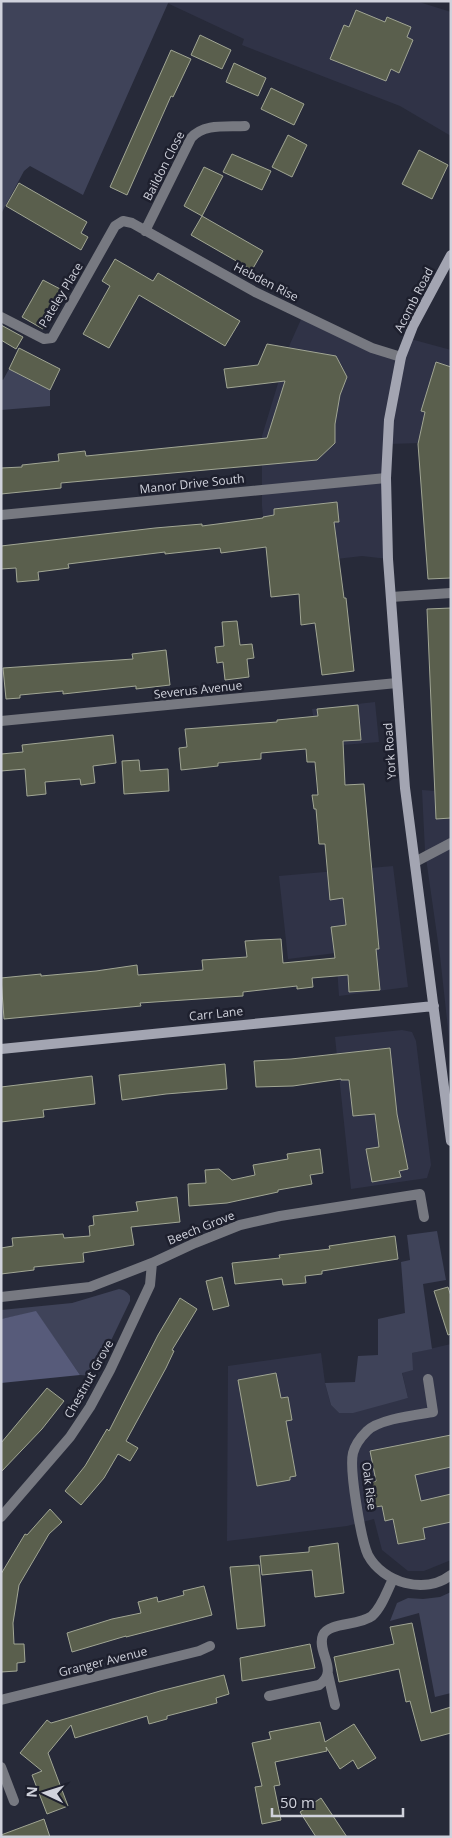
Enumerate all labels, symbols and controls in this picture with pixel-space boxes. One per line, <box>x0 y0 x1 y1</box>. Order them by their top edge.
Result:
street label: Baildon Close <box>139 128 188 203</box>
street label: Hebden Rise <box>231 258 302 305</box>
street label: Pateley Place <box>34 259 87 330</box>
street label: Acomb Road <box>390 264 437 335</box>
street label: Manor Drive South <box>139 470 245 497</box>
street label: Severus Avenue <box>153 676 243 703</box>
street label: York Road <box>379 722 400 780</box>
street label: Carr Lane <box>188 1002 244 1025</box>
street label: Beech Grove <box>165 1206 237 1249</box>
street label: Chestnut Grove <box>60 1336 117 1421</box>
street label: Oak Rise <box>358 1461 381 1511</box>
street label: Granger Avenue <box>57 1642 149 1681</box>
north arrow <box>20 1768 70 1818</box>
text: N <box>22 1786 41 1798</box>
scale bar <box>272 1786 403 1818</box>
text: 50 m <box>280 1792 315 1812</box>

